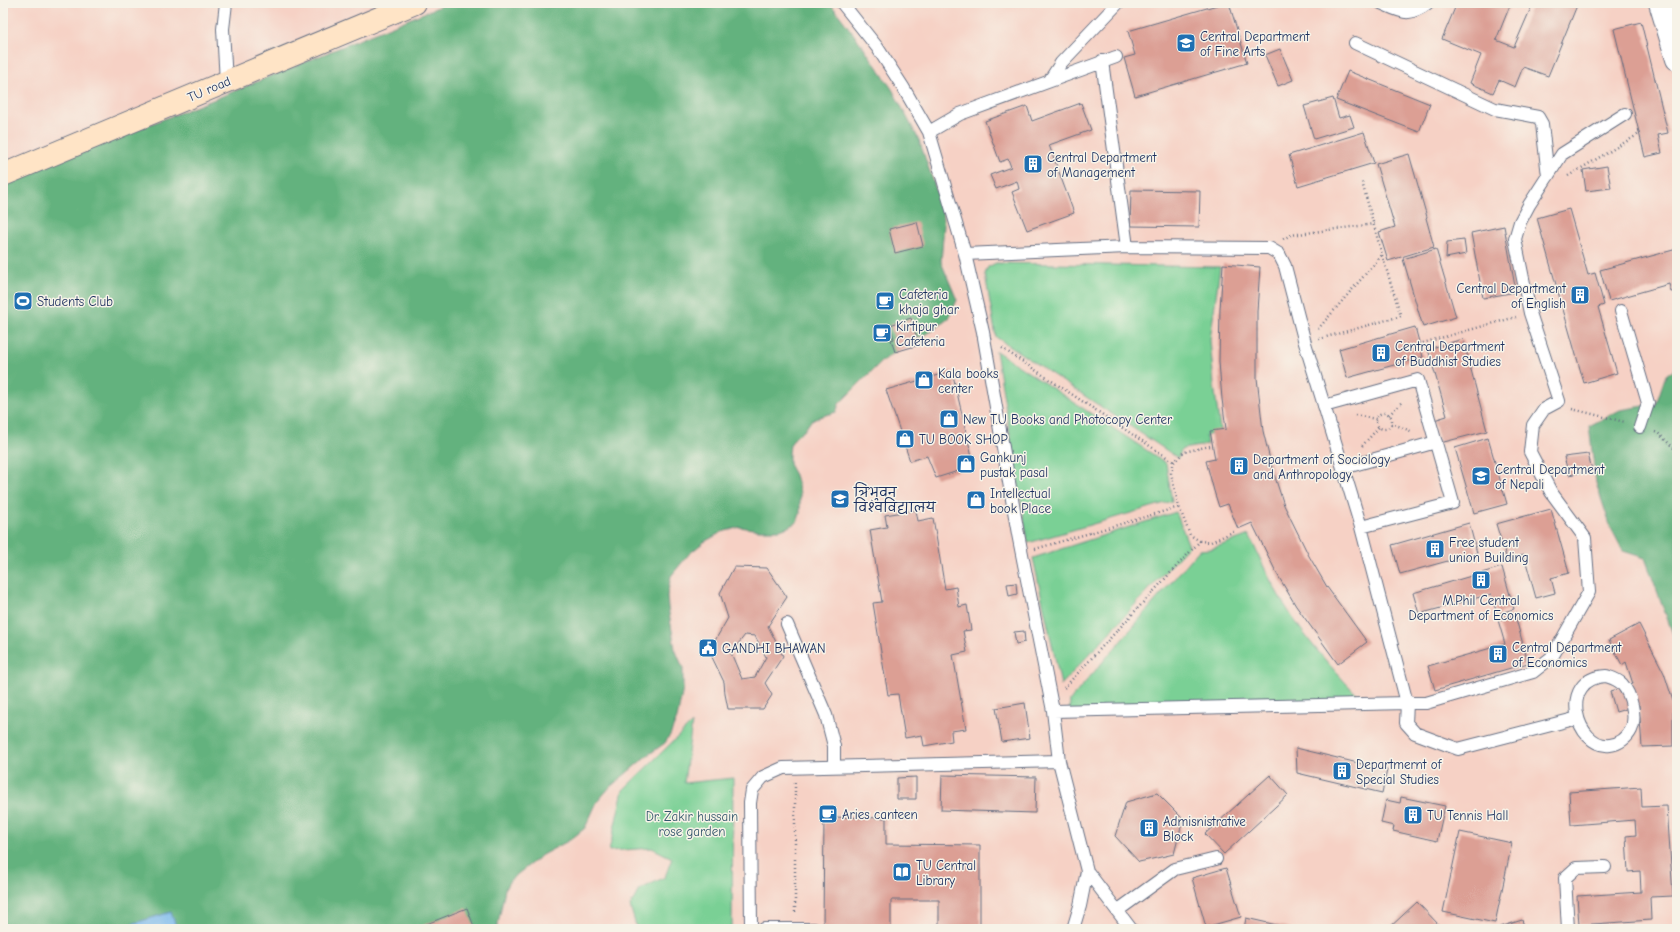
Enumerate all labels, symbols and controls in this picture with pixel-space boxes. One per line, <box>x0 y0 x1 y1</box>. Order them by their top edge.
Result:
place label: Central Department of Fine Arts <box>1200 29 1311 59</box>
school or university icon: Central Department of Fine Arts <box>1175 32 1197 54</box>
street label: TU road <box>185 73 233 105</box>
place label: Central Department of Management <box>1047 150 1158 180</box>
building icon: Central Department of Management <box>1022 153 1044 175</box>
place label: Central Department of English <box>1456 281 1567 311</box>
building icon: Central Department of English <box>1569 284 1591 306</box>
place label: Cafeteria khaja ghar <box>899 287 960 317</box>
sports icon: Students Club <box>12 290 34 312</box>
cafe icon: Cafeteria khaja ghar <box>874 290 896 312</box>
place label: Students Club <box>37 294 113 309</box>
place label: Kirtipur Cafeteria <box>896 319 945 349</box>
cafe icon: Kirtipur Cafeteria <box>871 322 893 344</box>
place label: Central Department of Buddhist Studies <box>1395 339 1506 369</box>
building icon: Central Department of Buddhist Studies <box>1370 342 1392 364</box>
place label: Kala books center <box>938 366 998 396</box>
shop icon: Kala books center <box>913 369 935 391</box>
shop icon: New T.U Books and Photocopy Center <box>938 408 960 430</box>
place label: New T.U Books and Photocopy Center <box>963 412 1173 427</box>
shop icon: TU BOOK SHOP <box>894 428 916 450</box>
place label: TU BOOK SHOP <box>919 432 1008 447</box>
place label: Gankunj pustak pasal <box>980 450 1048 480</box>
place label: Department of Sociology and Anthropology <box>1253 452 1390 482</box>
shop icon: Gankunj pustak pasal <box>955 453 977 475</box>
building icon: Department of Sociology and Anthropology <box>1228 455 1250 477</box>
place label: Central Department of Nepali <box>1495 462 1606 492</box>
school or university icon: Central Department of Nepali <box>1470 465 1492 487</box>
place label: त्रिभुवन विश्वविद्यालय <box>853 482 937 515</box>
place label: Intellectual book Place <box>990 486 1051 516</box>
school or university icon: त्रिभुवन विश्वविद्यालय <box>829 488 851 510</box>
shop icon: Intellectual book Place <box>965 489 987 511</box>
place label: Free student union Building <box>1449 535 1529 565</box>
building icon: Free student union Building <box>1424 538 1446 560</box>
building icon: M.Phil Central Department of Economics <box>1470 569 1492 591</box>
place label: M.Phil Central Department of Economics <box>1409 593 1553 623</box>
public building icon: GANDHI BHAWAN <box>697 637 719 659</box>
place label: Central Department of Economics <box>1512 640 1623 670</box>
place label: GANDHI BHAWAN <box>722 641 826 656</box>
building icon: Central Department of Economics <box>1487 643 1509 665</box>
place label: Departmernt of Special Studies <box>1356 757 1443 787</box>
building icon: Departmernt of Special Studies <box>1331 760 1353 782</box>
cafe icon: Aries canteen <box>817 803 839 825</box>
building icon: TU Tennis Hall <box>1402 804 1424 826</box>
place label: Aries canteen <box>842 807 918 822</box>
place label: TU Tennis Hall <box>1427 808 1508 823</box>
park label: Dr. Zakir hussain rose garden <box>646 809 738 839</box>
place label: Admisnistrative Block <box>1163 814 1246 844</box>
building icon: Admisnistrative Block <box>1138 817 1160 839</box>
place label: TU Central Library <box>916 858 976 888</box>
library icon: TU Central Library <box>891 861 913 883</box>

